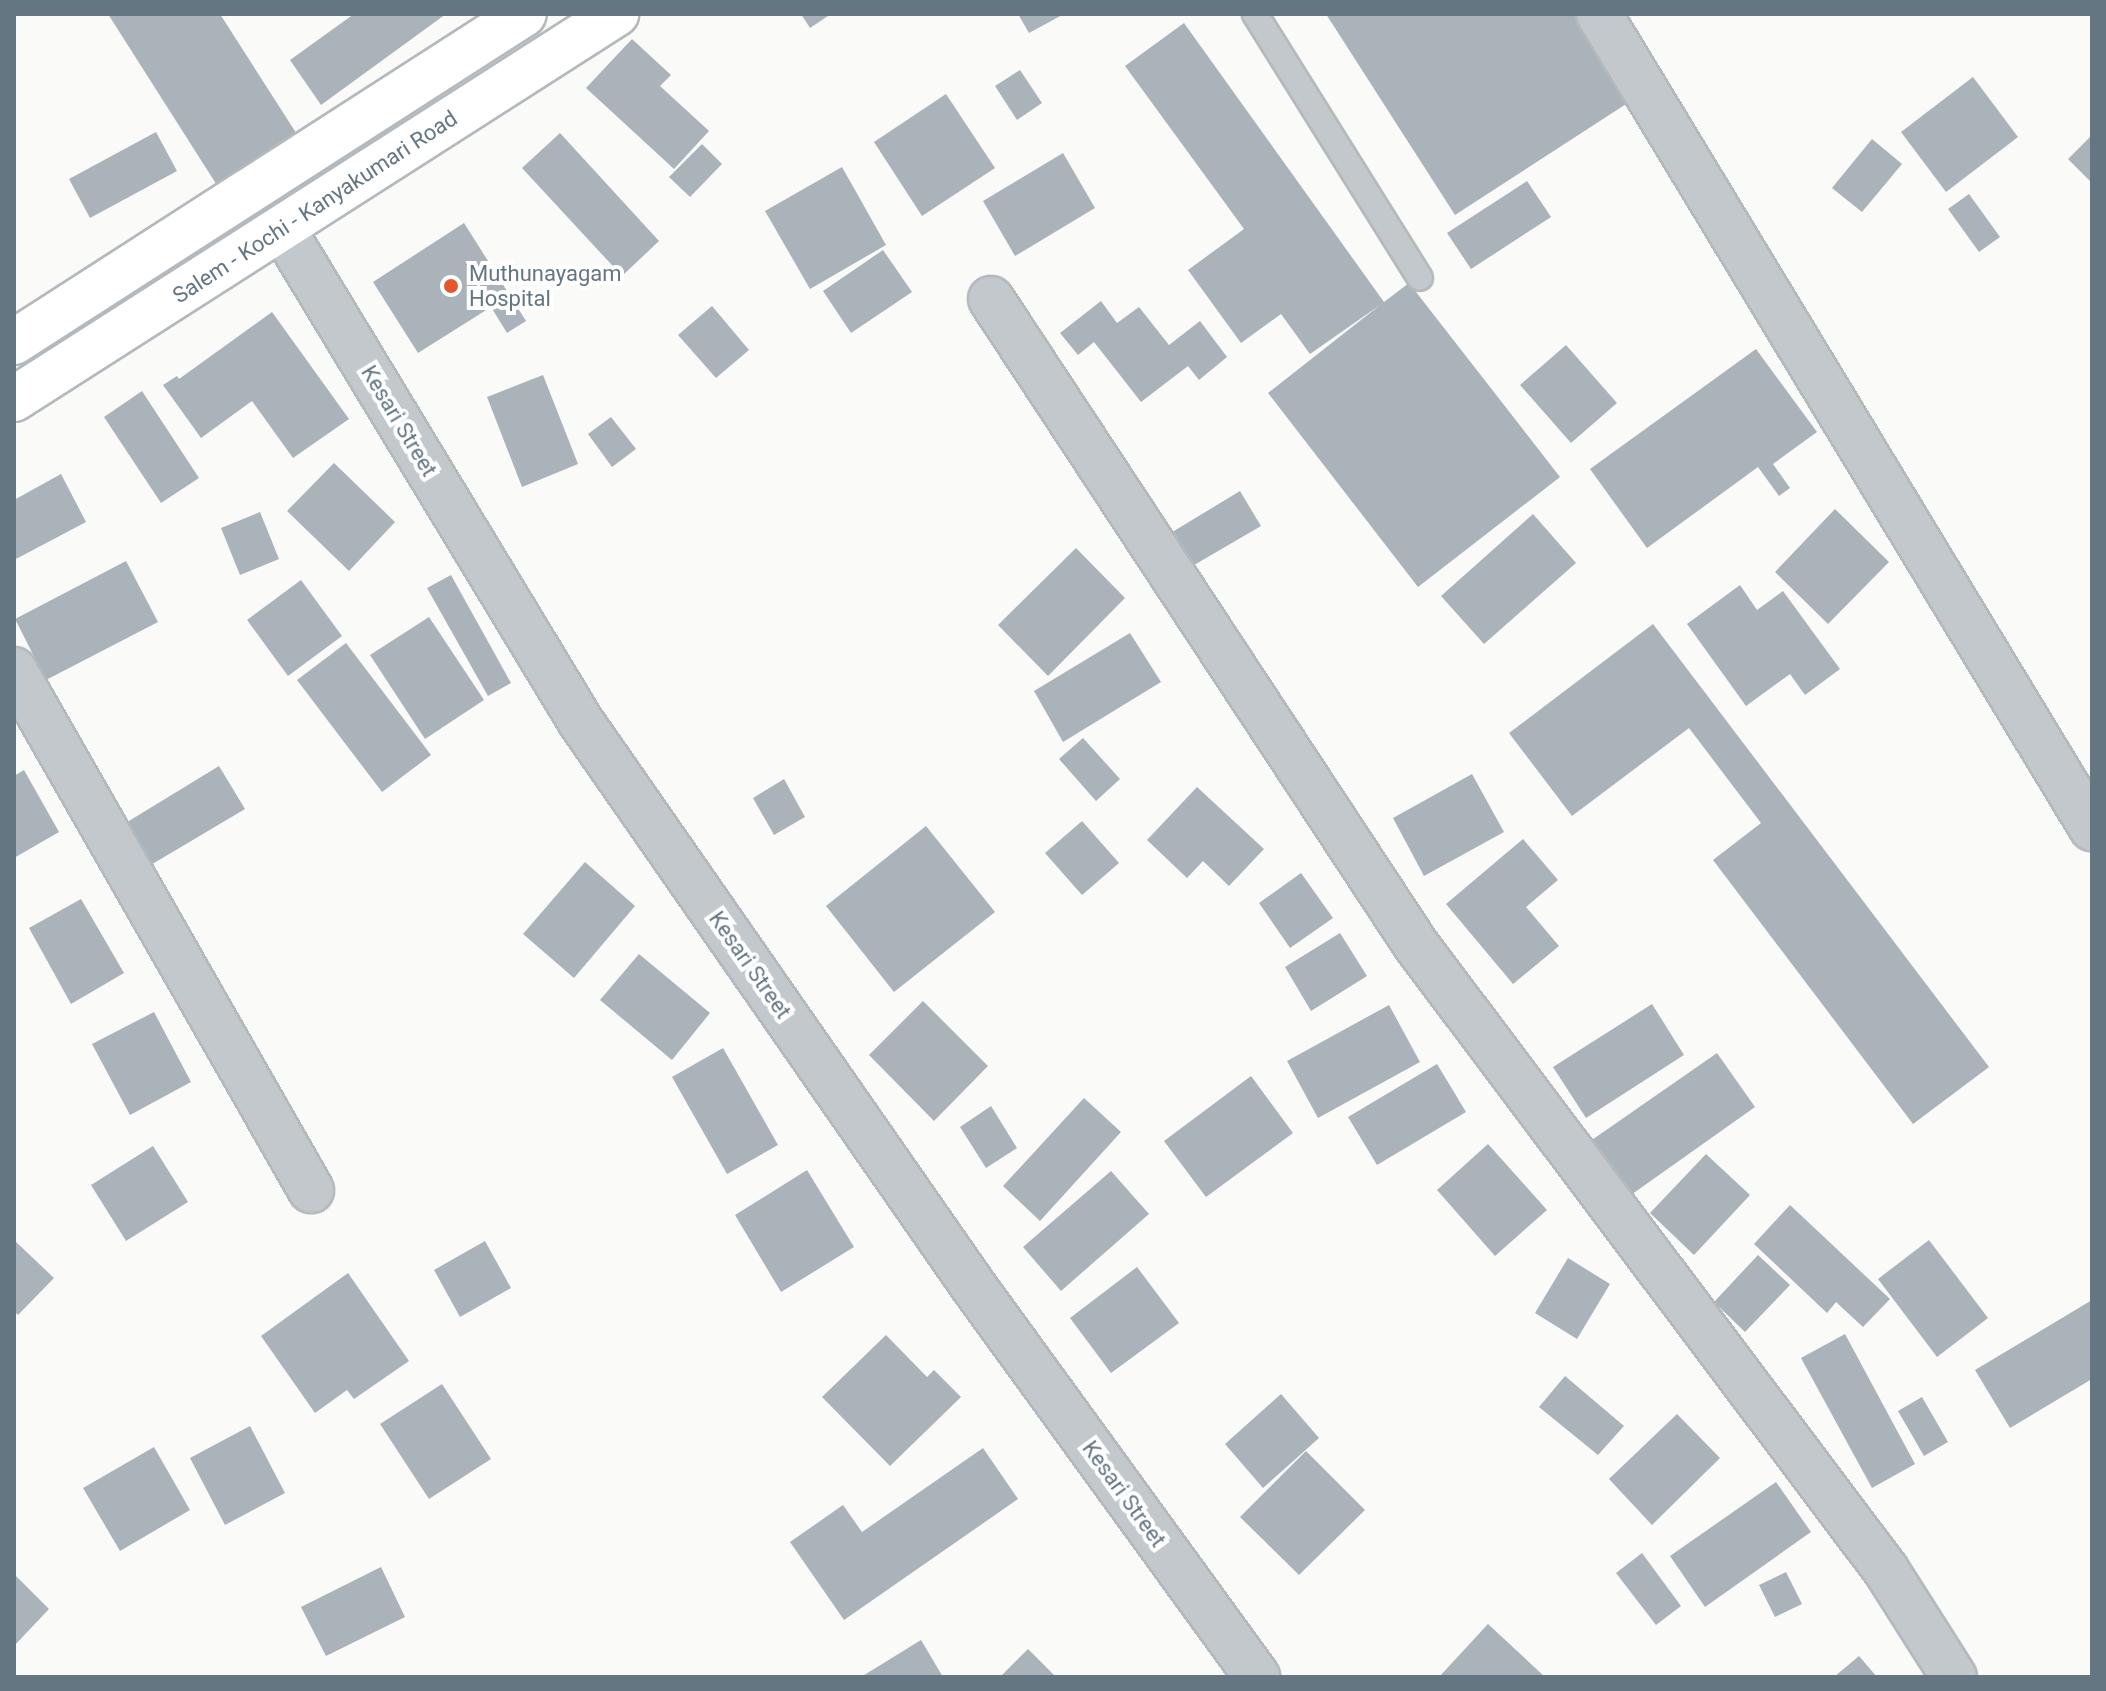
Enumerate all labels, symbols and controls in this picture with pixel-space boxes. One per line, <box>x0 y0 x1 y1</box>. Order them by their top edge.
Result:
street label: Salem - Kochi - Kanyakumari Road <box>168 105 462 309</box>
place label: Muthunayagam Hospital <box>469 260 622 312</box>
marker: Muthunayagam Hospital <box>440 275 462 297</box>
street label: Kesari Street <box>356 361 442 481</box>
street label: Kesari Street <box>703 906 797 1024</box>
street label: Kesari Street <box>1077 1436 1171 1552</box>

